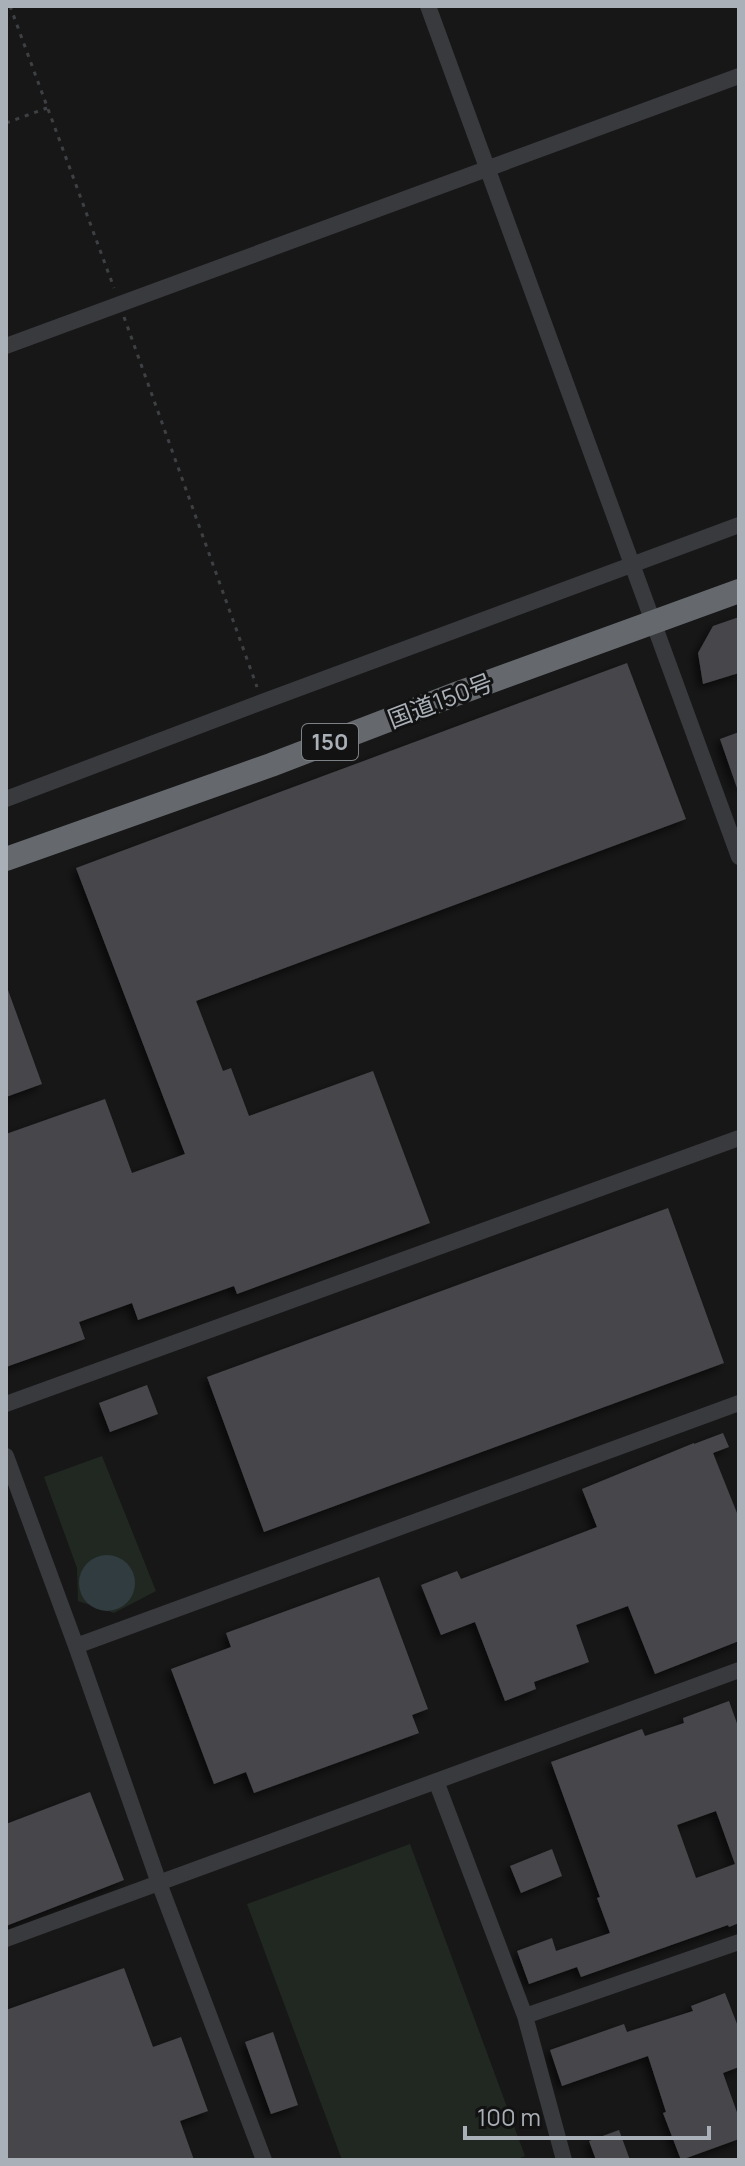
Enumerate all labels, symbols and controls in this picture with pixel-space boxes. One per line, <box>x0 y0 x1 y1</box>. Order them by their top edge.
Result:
street label: 国道150号 <box>383 665 497 735</box>
road number: 150 <box>302 724 358 760</box>
scale bar <box>465 2090 709 2140</box>
text: 100 m <box>477 2100 541 2133</box>

